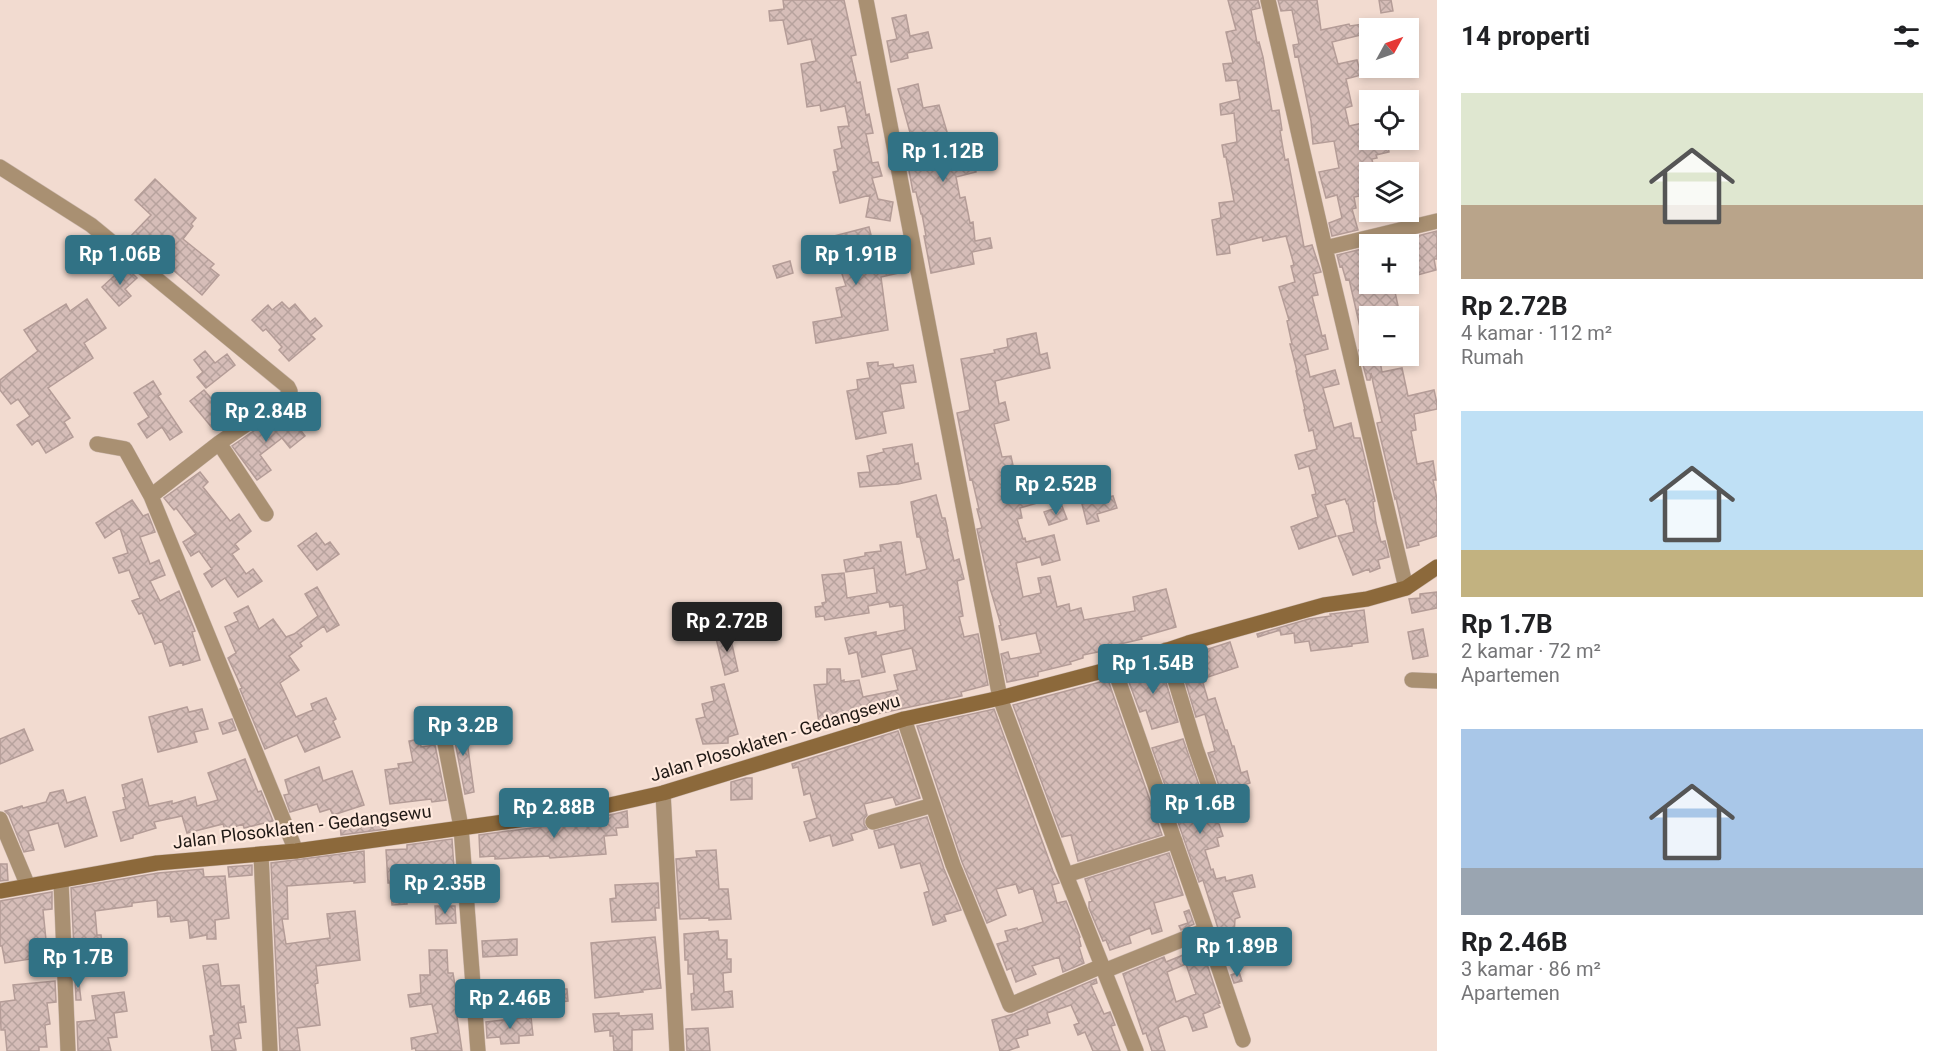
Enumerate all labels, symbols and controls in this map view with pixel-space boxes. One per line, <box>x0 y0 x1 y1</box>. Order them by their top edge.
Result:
north arrow <box>1359 18 1419 78</box>
map controls <box>1359 18 1419 366</box>
icon: filters <box>1890 20 1923 53</box>
text: 14 properti <box>1461 21 1590 51</box>
button: locate <box>1359 90 1419 150</box>
pin: Rp 1.12B <box>881 132 1005 183</box>
icon: home <box>1638 132 1746 240</box>
text: Rp 1.12B <box>902 139 984 163</box>
button: layers <box>1359 162 1419 222</box>
button: + <box>1359 234 1419 294</box>
pin: Rp 1.06B <box>58 235 182 286</box>
pin: Rp 1.91B <box>794 235 918 286</box>
text: Rp 1.06B <box>79 242 161 266</box>
text: Rp 1.91B <box>815 242 897 266</box>
text: Rp 2.72B <box>1461 291 1568 321</box>
button: − <box>1359 306 1419 366</box>
text: 4 kamar · 112 m² <box>1461 321 1612 345</box>
text: Rumah <box>1461 345 1524 369</box>
pin: Rp 2.84B <box>204 392 328 443</box>
text: Rp 2.84B <box>225 399 307 423</box>
icon: home <box>1638 450 1746 558</box>
pin: Rp 2.52B <box>994 465 1118 516</box>
text: Rp 2.52B <box>1015 472 1097 496</box>
pin: Rp 2.72B <box>665 602 789 653</box>
text: Rp 2.72B <box>686 609 768 633</box>
text: Rp 1.7B <box>1461 609 1553 639</box>
text: 2 kamar · 72 m² <box>1461 639 1601 663</box>
pin: Rp 1.54B <box>1091 644 1215 695</box>
text: Rp 1.54B <box>1112 651 1194 675</box>
text: Apartemen <box>1461 663 1560 687</box>
street label: Jalan Plosoklaten - Gedangsewu <box>647 689 902 786</box>
pin: Rp 3.2B <box>408 706 518 757</box>
text: Rp 3.2B <box>428 713 498 737</box>
icon: home <box>1638 768 1746 876</box>
pin: Rp 1.6B <box>1145 784 1255 835</box>
pin: Rp 2.88B <box>492 788 616 839</box>
text: Rp 1.6B <box>1165 791 1235 815</box>
text: Rp 2.88B <box>513 795 595 819</box>
street label: Jalan Plosoklaten - Gedangsewu <box>171 800 432 853</box>
pin: Rp 2.35B <box>383 864 507 915</box>
text: Rp 2.35B <box>404 871 486 895</box>
pin: Rp 1.89B <box>1175 927 1299 978</box>
text: Rp 2.46B <box>1461 927 1568 957</box>
text: Rp 1.89B <box>1196 934 1278 958</box>
pin: Rp 1.7B <box>23 938 133 989</box>
text: Rp 1.7B <box>43 945 113 969</box>
text: 3 kamar · 86 m² <box>1461 957 1601 981</box>
pin: Rp 2.46B <box>448 979 572 1030</box>
text: Apartemen <box>1461 981 1560 1005</box>
text: Rp 2.46B <box>469 986 551 1010</box>

